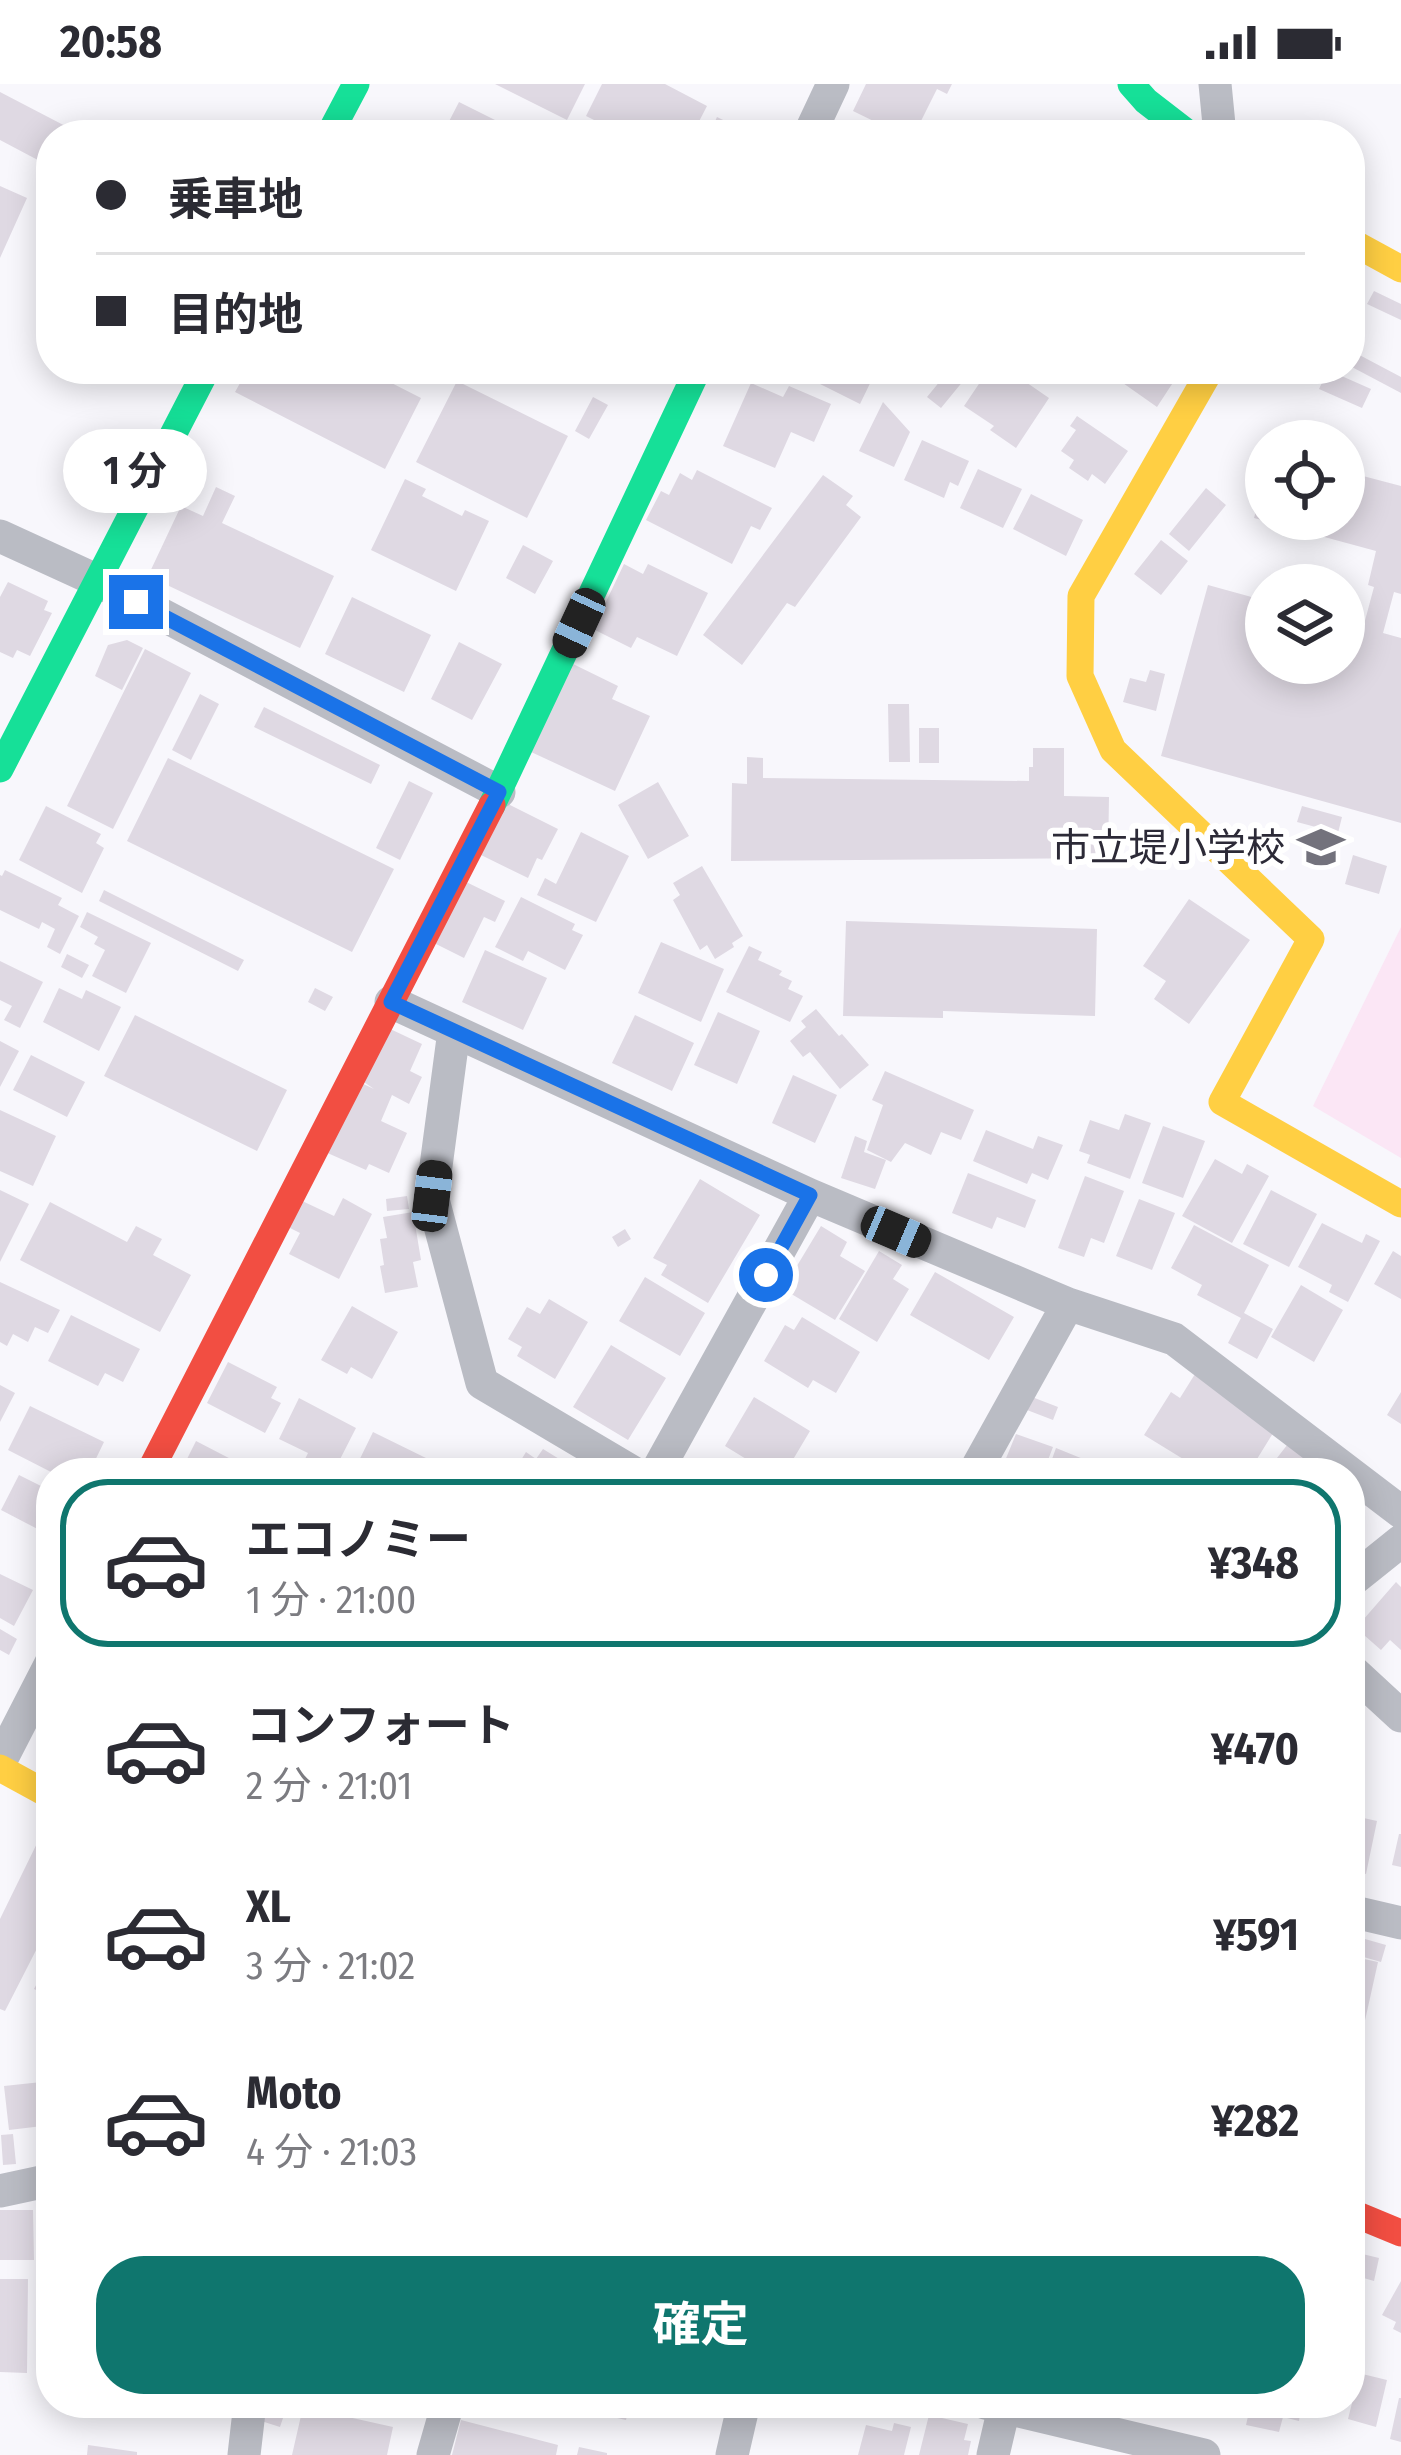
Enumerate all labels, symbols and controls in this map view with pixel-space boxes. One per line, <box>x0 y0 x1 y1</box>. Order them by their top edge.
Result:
text: 20:58 <box>60 15 162 69</box>
text: 乗車地 <box>168 173 303 227</box>
text: 目的地 <box>168 288 303 342</box>
map controls <box>1245 420 1365 684</box>
button: locate <box>1245 420 1365 540</box>
callout: 1 分 <box>64 428 208 512</box>
text: 1 分 <box>103 448 167 494</box>
button: layers <box>1245 564 1365 684</box>
route end <box>109 575 163 629</box>
car <box>547 583 611 663</box>
school or university icon: 市立堤小学校 <box>1296 822 1346 872</box>
place label: 市立堤小学校 <box>1051 825 1285 871</box>
car <box>410 1158 454 1234</box>
car <box>856 1201 936 1263</box>
route start <box>739 1248 793 1302</box>
icon: car <box>102 1509 210 1617</box>
text: エコノミー <box>246 1513 471 1567</box>
text: ¥348 <box>1208 1536 1299 1590</box>
text: 1 分 · 21:00 <box>246 1577 416 1623</box>
icon: car <box>102 1695 210 1803</box>
text: コンフォート <box>246 1699 515 1753</box>
text: ¥470 <box>1211 1722 1299 1776</box>
text: 2 分 · 21:01 <box>246 1763 412 1809</box>
text: XL <box>246 1880 291 1934</box>
icon: car <box>102 1881 210 1989</box>
text: ¥591 <box>1213 1908 1299 1962</box>
text: 3 分 · 21:02 <box>246 1943 415 1989</box>
text: Moto <box>246 2066 342 2120</box>
icon: car <box>102 2067 210 2175</box>
text: ¥282 <box>1211 2094 1299 2148</box>
text: 4 分 · 21:03 <box>246 2129 417 2175</box>
button: 確定 <box>96 2256 1305 2394</box>

